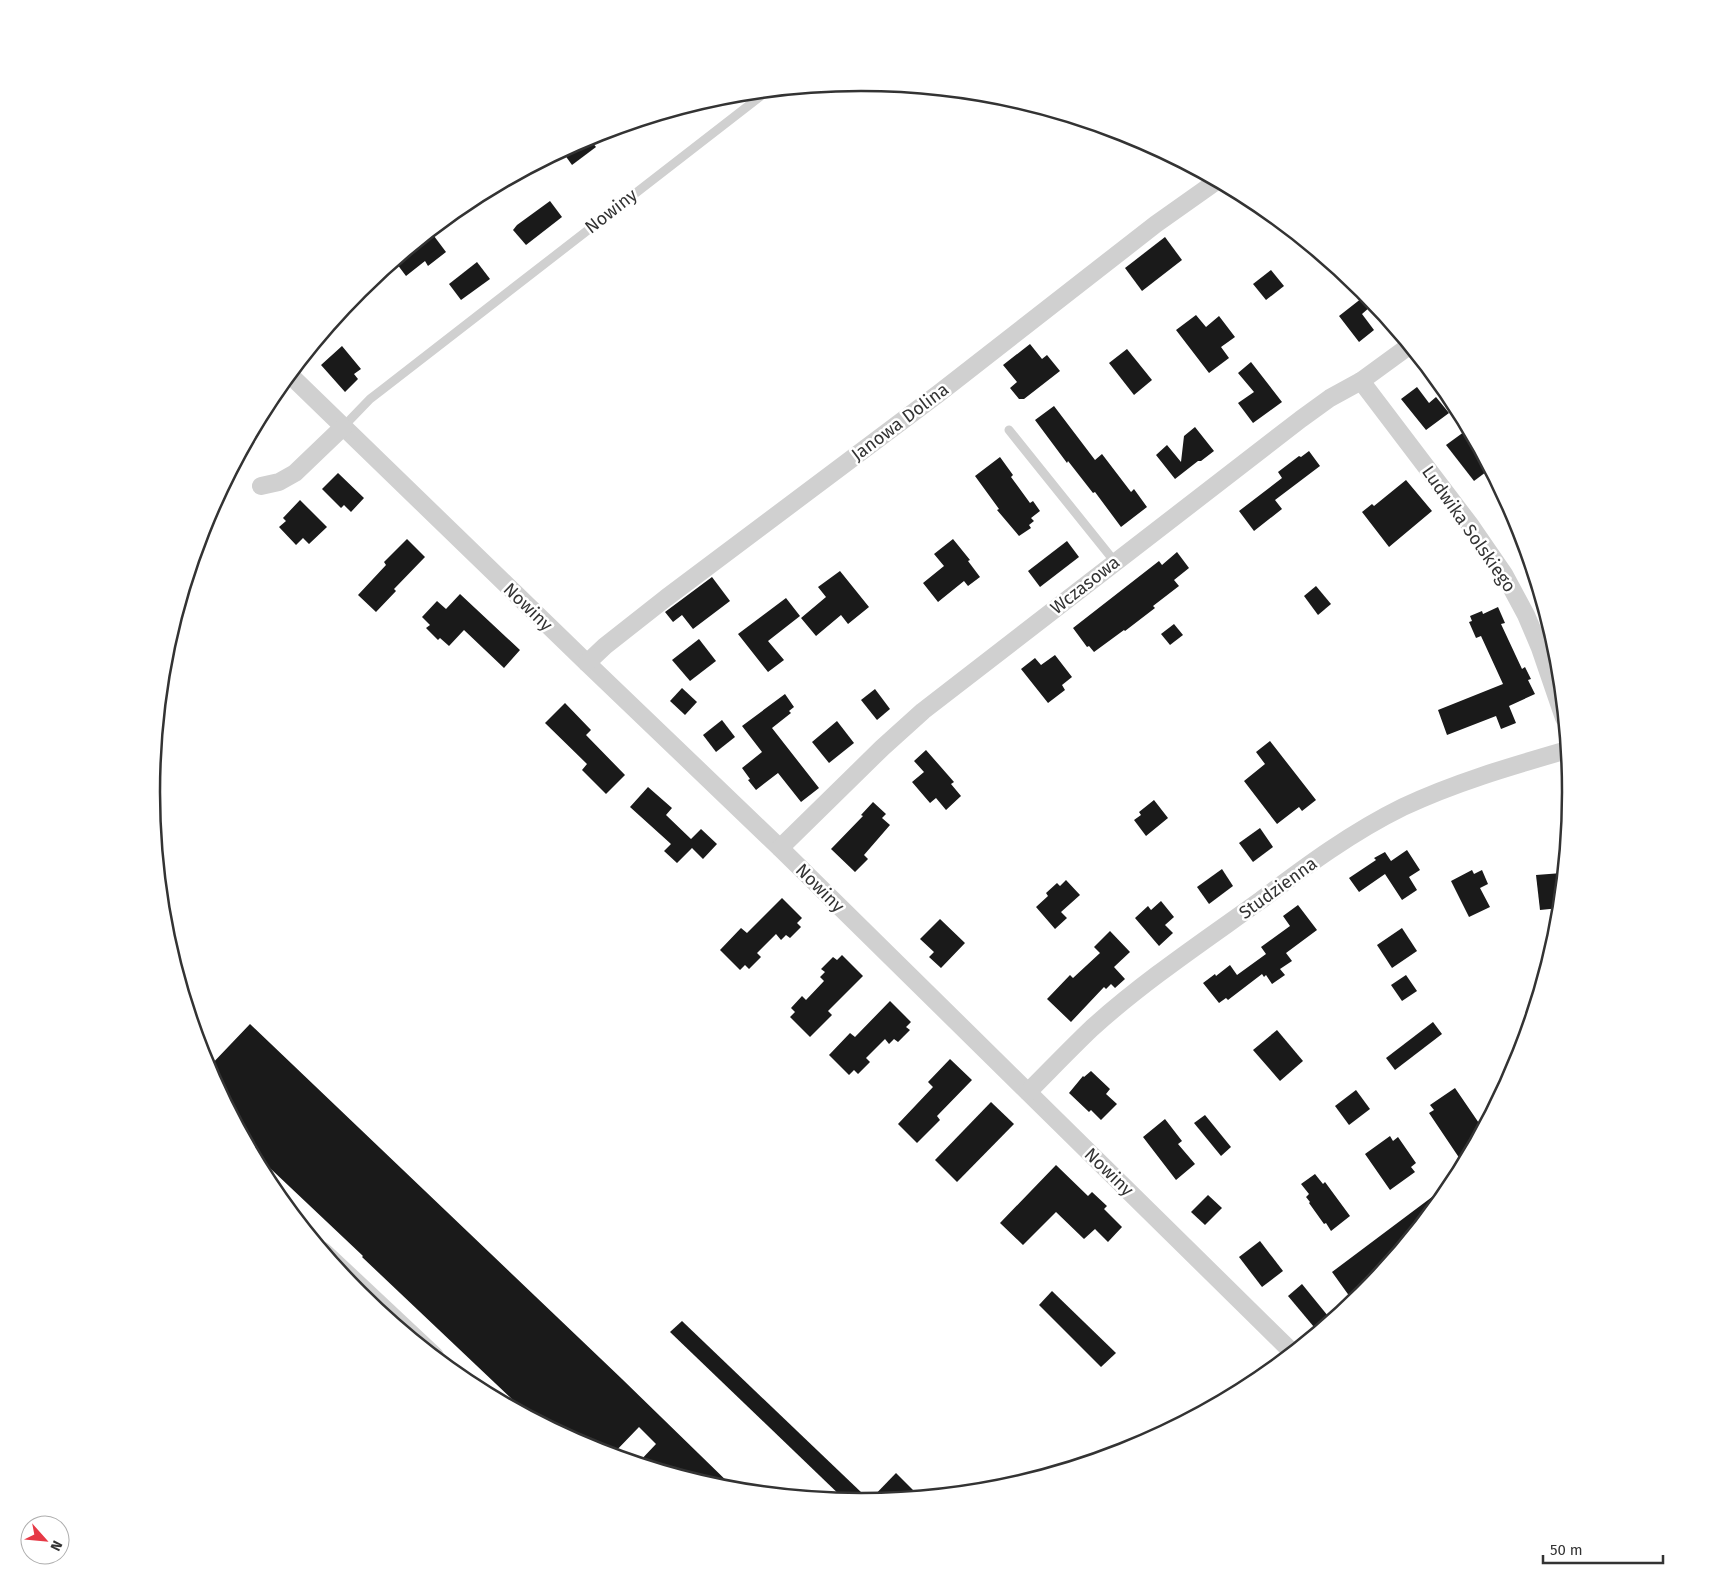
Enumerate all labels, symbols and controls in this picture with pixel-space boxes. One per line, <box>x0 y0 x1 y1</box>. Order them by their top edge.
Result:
street label: Nowiny <box>581 184 642 238</box>
street label: Janowa Dolina <box>847 378 953 466</box>
street label: Ludwika Solskiego <box>1417 462 1521 596</box>
street label: Wczasowa <box>1046 551 1124 619</box>
street label: Nowiny <box>499 578 557 636</box>
street label: Studzienna <box>1235 852 1321 924</box>
street label: Nowiny <box>791 859 849 917</box>
street label: Nowiny <box>1080 1143 1138 1201</box>
north arrow <box>20 1515 70 1565</box>
scale bar <box>1543 1532 1663 1564</box>
text: N <box>46 1538 66 1554</box>
text: 50 m <box>1550 1541 1583 1559</box>

